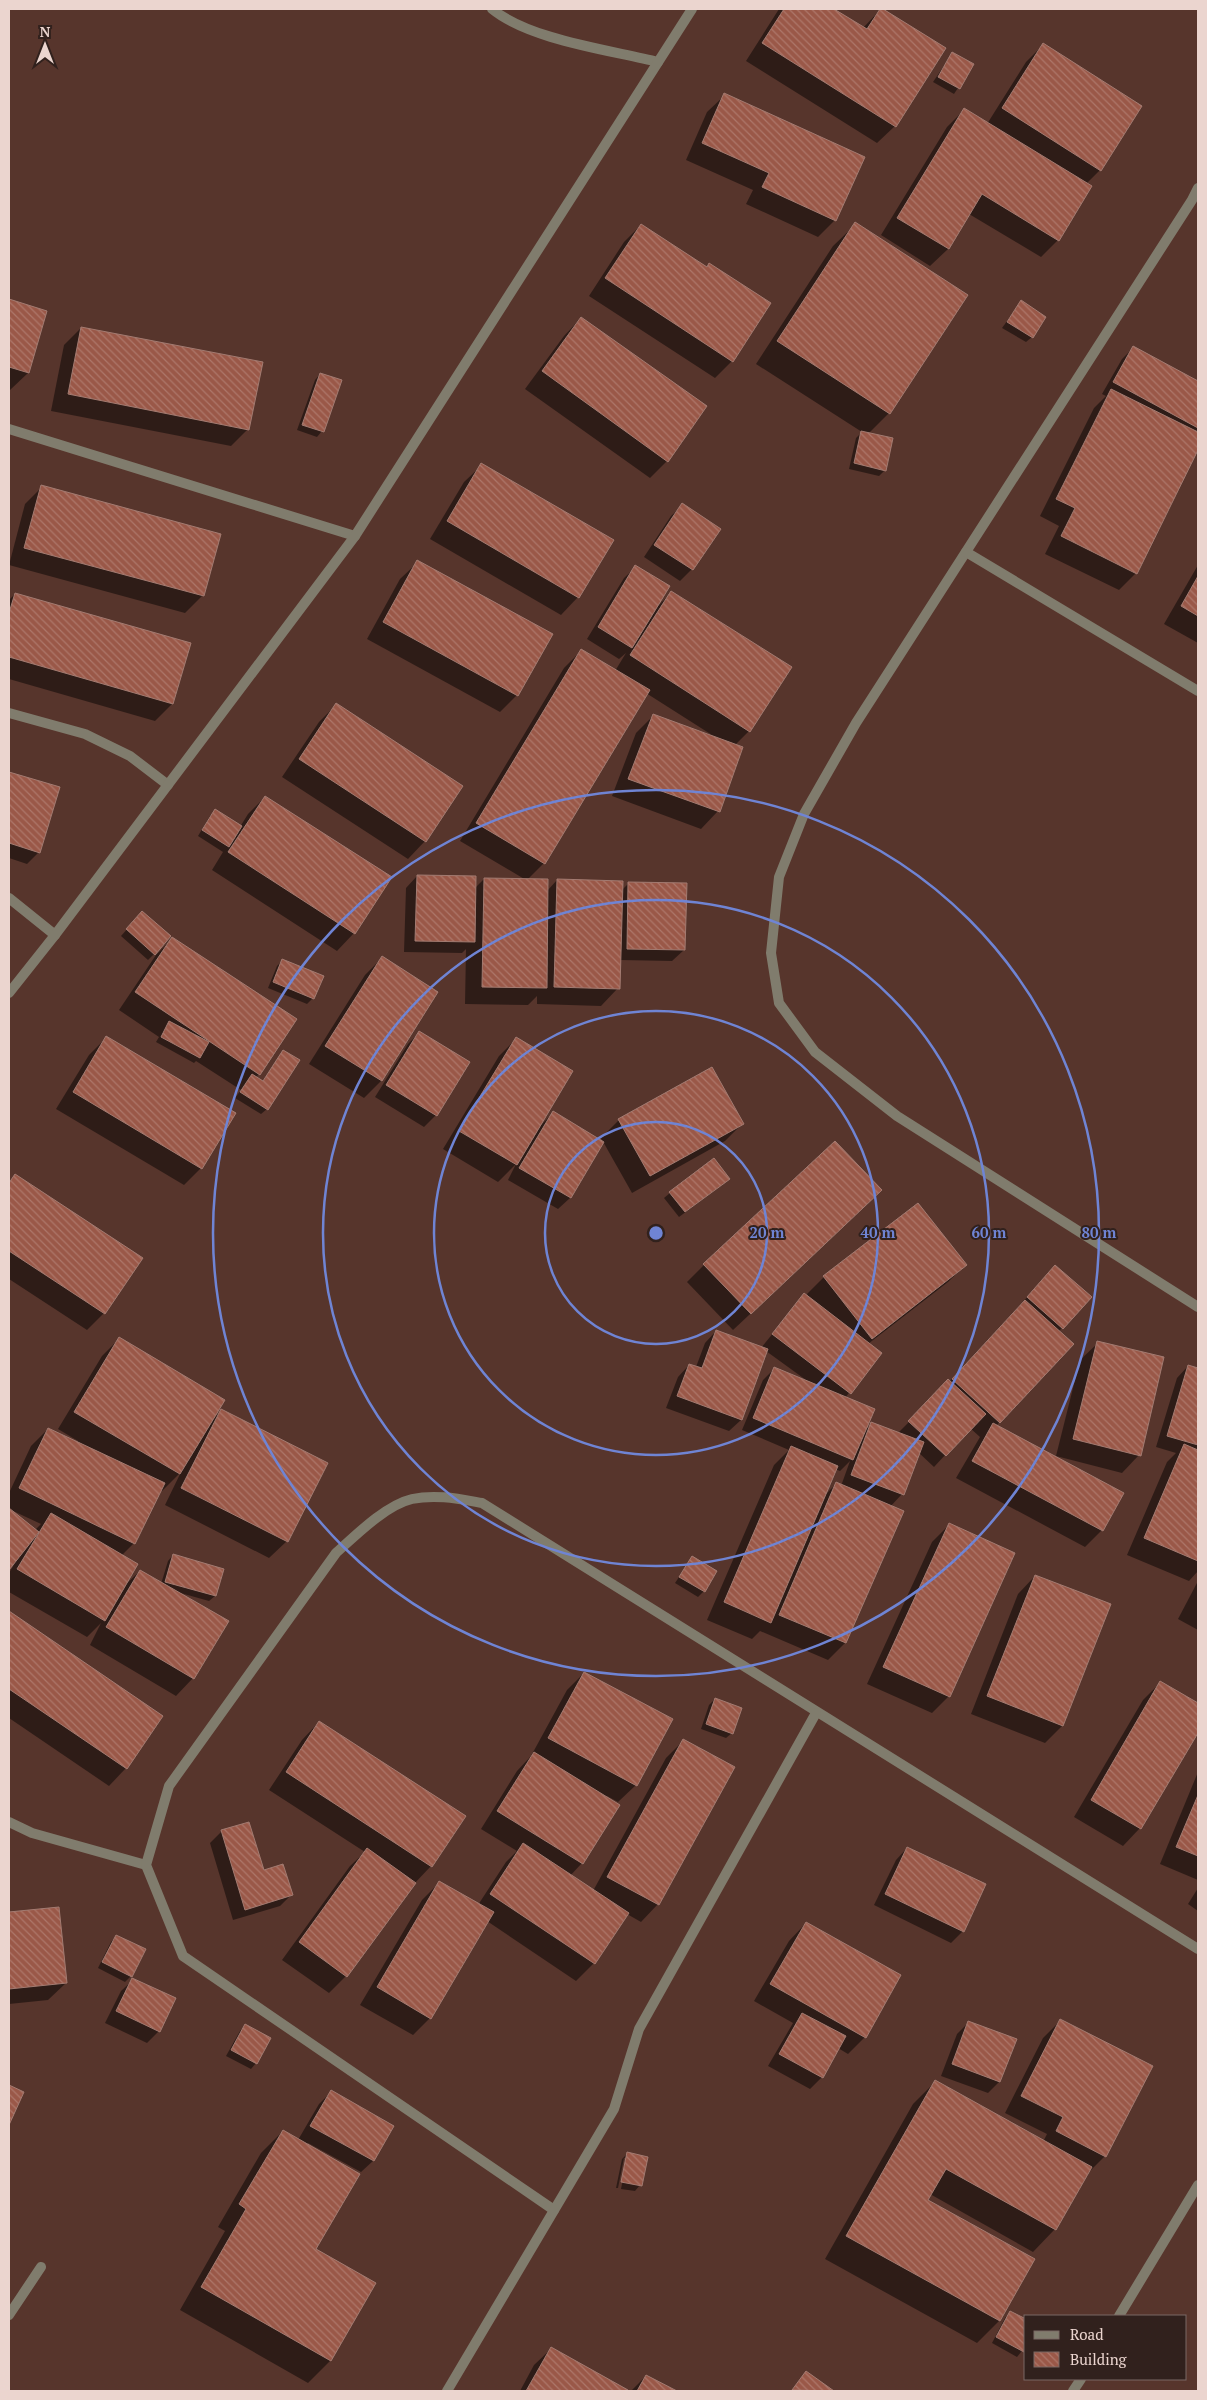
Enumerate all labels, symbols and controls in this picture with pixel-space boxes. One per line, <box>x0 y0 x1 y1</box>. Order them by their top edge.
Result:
north arrow <box>20 20 70 70</box>
text: N <box>40 22 51 41</box>
text: 20 m <box>750 1222 785 1242</box>
text: 40 m <box>861 1222 896 1242</box>
text: 60 m <box>972 1222 1007 1242</box>
text: 80 m <box>1082 1222 1117 1242</box>
centre of rings <box>647 1224 665 1242</box>
legend <box>1024 2315 1187 2380</box>
text: Road <box>1070 2324 1103 2344</box>
text: Building <box>1070 2349 1128 2369</box>

